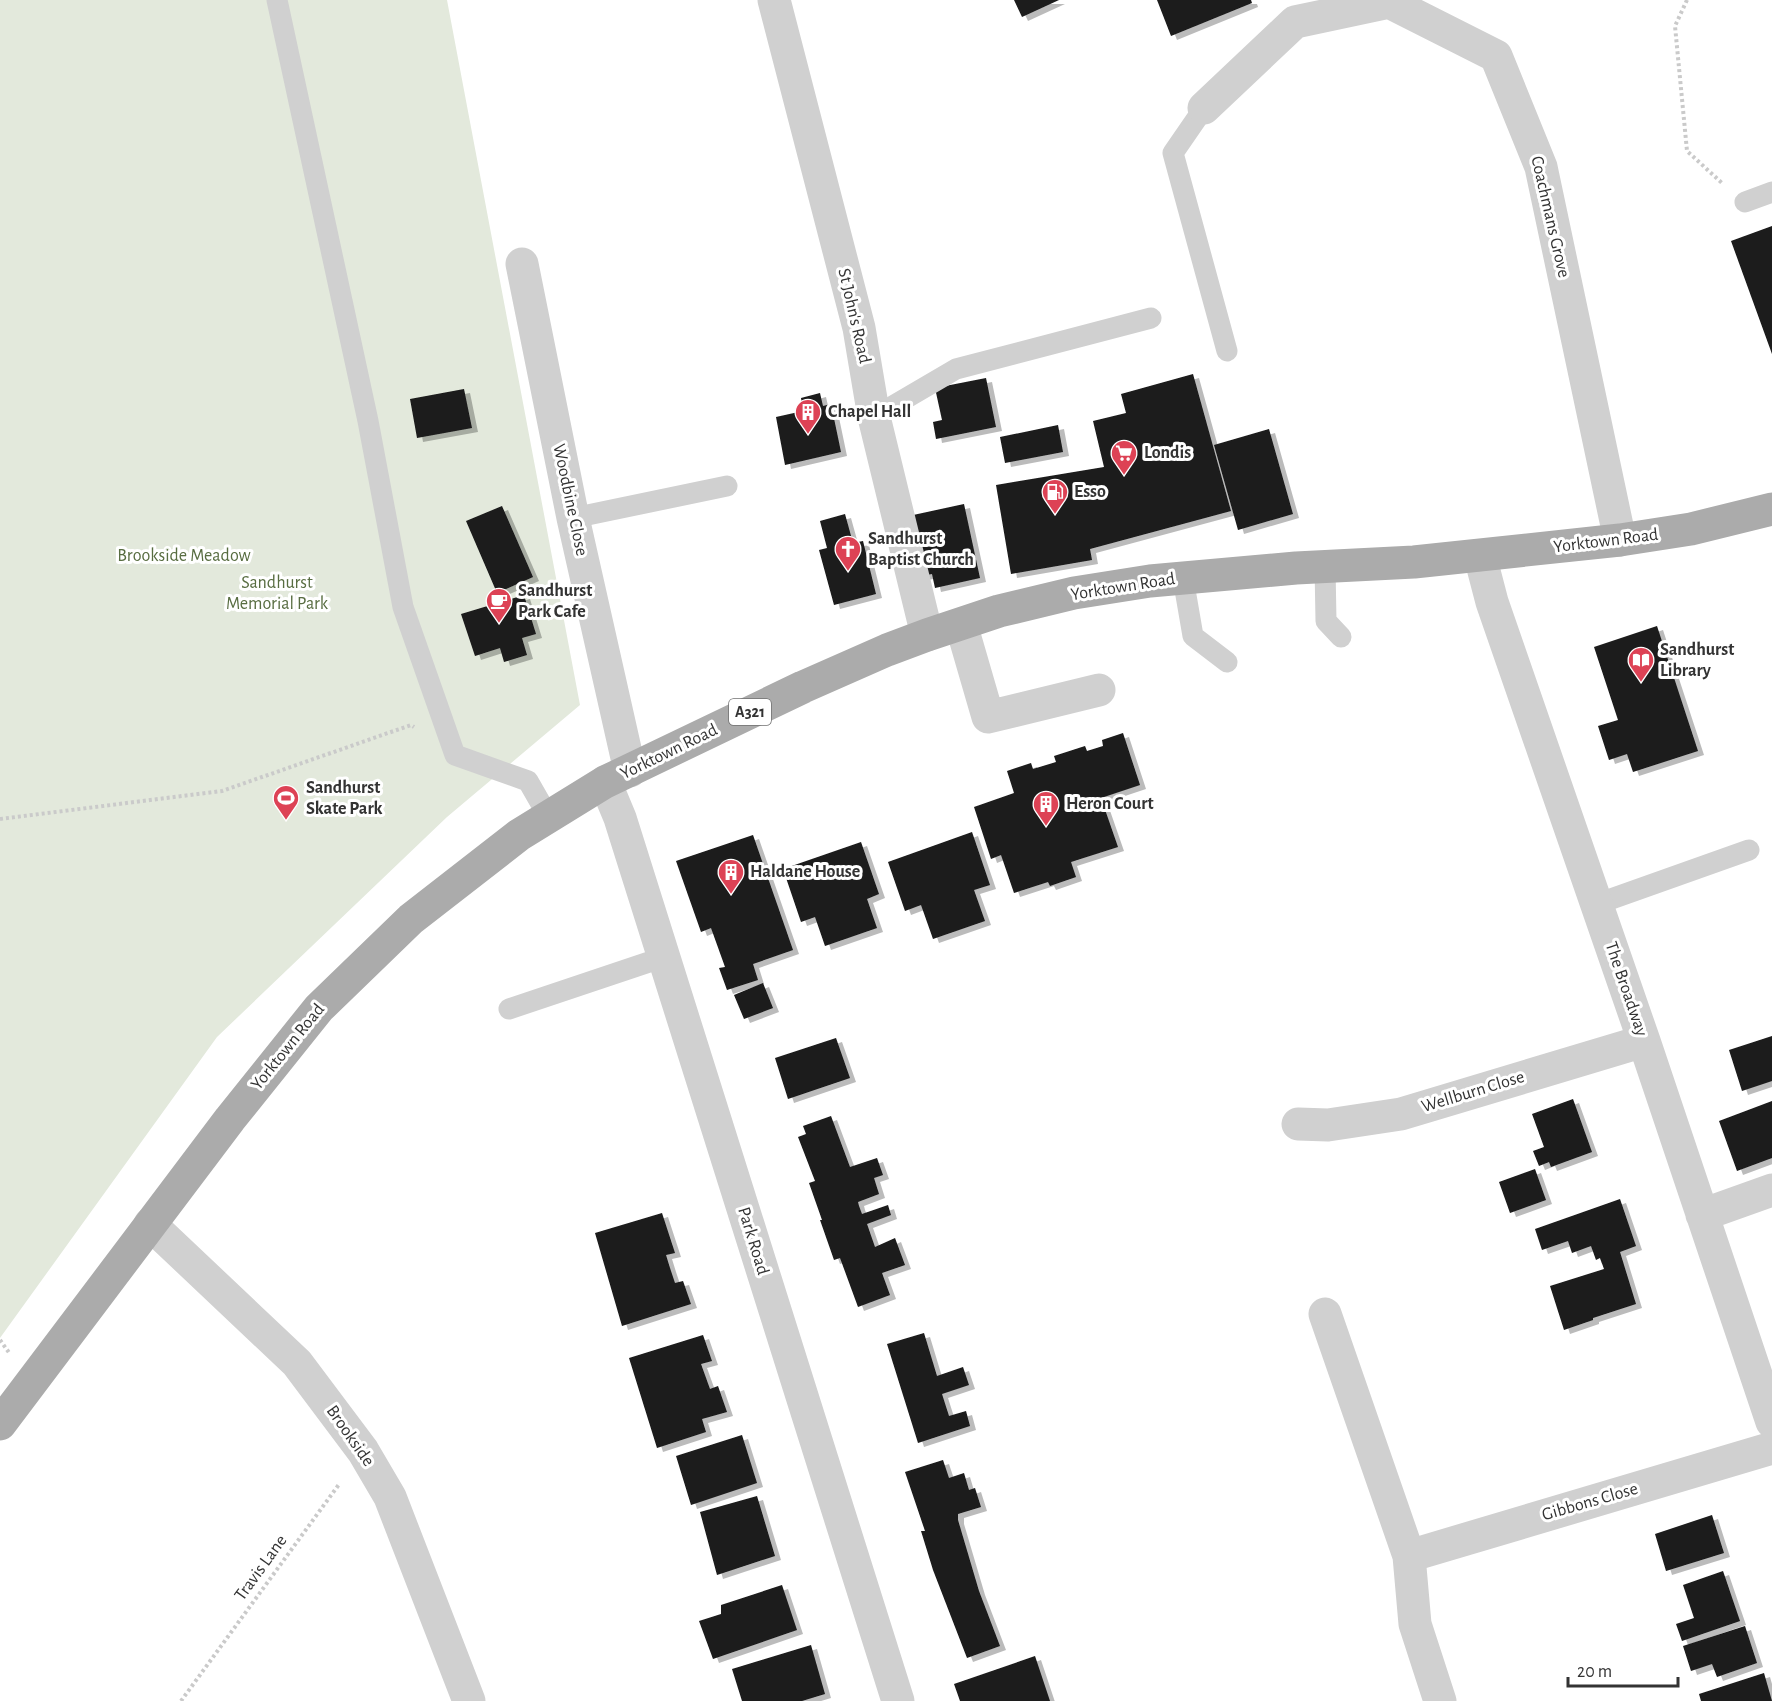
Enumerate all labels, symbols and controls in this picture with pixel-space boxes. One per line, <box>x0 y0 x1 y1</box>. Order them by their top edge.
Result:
street label: Coachmans Grove <box>1527 154 1573 280</box>
street label: St John's Road <box>834 267 874 365</box>
building icon: Chapel Hall <box>793 397 823 435</box>
place label: Chapel Hall <box>828 403 911 421</box>
supermarket icon: Londis <box>1109 438 1139 476</box>
street label: Woodbine Close <box>549 442 591 558</box>
place label: Londis <box>1144 444 1191 462</box>
fuel station icon: Esso <box>1040 477 1070 515</box>
place label: Esso <box>1074 483 1106 501</box>
street label: Yorktown Road <box>1553 526 1659 556</box>
place label: Sandhurst Baptist Church <box>868 530 974 569</box>
church icon: Sandhurst Baptist Church <box>833 534 863 572</box>
park label: Brookside Meadow <box>117 547 251 565</box>
street label: Yorktown Road <box>1070 570 1176 604</box>
park label: Sandhurst Memorial Park <box>226 574 329 613</box>
place label: Sandhurst Park Cafe <box>518 582 592 621</box>
cafe icon: Sandhurst Park Cafe <box>484 586 514 624</box>
place label: Sandhurst Library <box>1660 641 1734 680</box>
library icon: Sandhurst Library <box>1626 645 1656 683</box>
road number: A321 <box>729 699 771 725</box>
street label: Yorktown Road <box>618 721 720 783</box>
place label: Sandhurst Skate Park <box>306 779 382 818</box>
sports icon: Sandhurst Skate Park <box>271 783 301 821</box>
building icon: Heron Court <box>1031 789 1061 827</box>
place label: Heron Court <box>1066 795 1154 813</box>
building icon: Haldane House <box>716 857 746 895</box>
place label: Haldane House <box>750 863 860 881</box>
street label: The Broadway <box>1601 939 1651 1039</box>
street label: Yorktown Road <box>248 1000 328 1094</box>
street label: Wellburn Close <box>1419 1068 1527 1116</box>
street label: Park Road <box>734 1205 772 1277</box>
street label: Brookside <box>323 1402 377 1470</box>
street label: Gibbons Close <box>1540 1480 1640 1524</box>
street label: Travis Lane <box>231 1532 291 1604</box>
scale bar <box>1568 1650 1678 1688</box>
text: 20 m <box>1577 1663 1612 1681</box>

